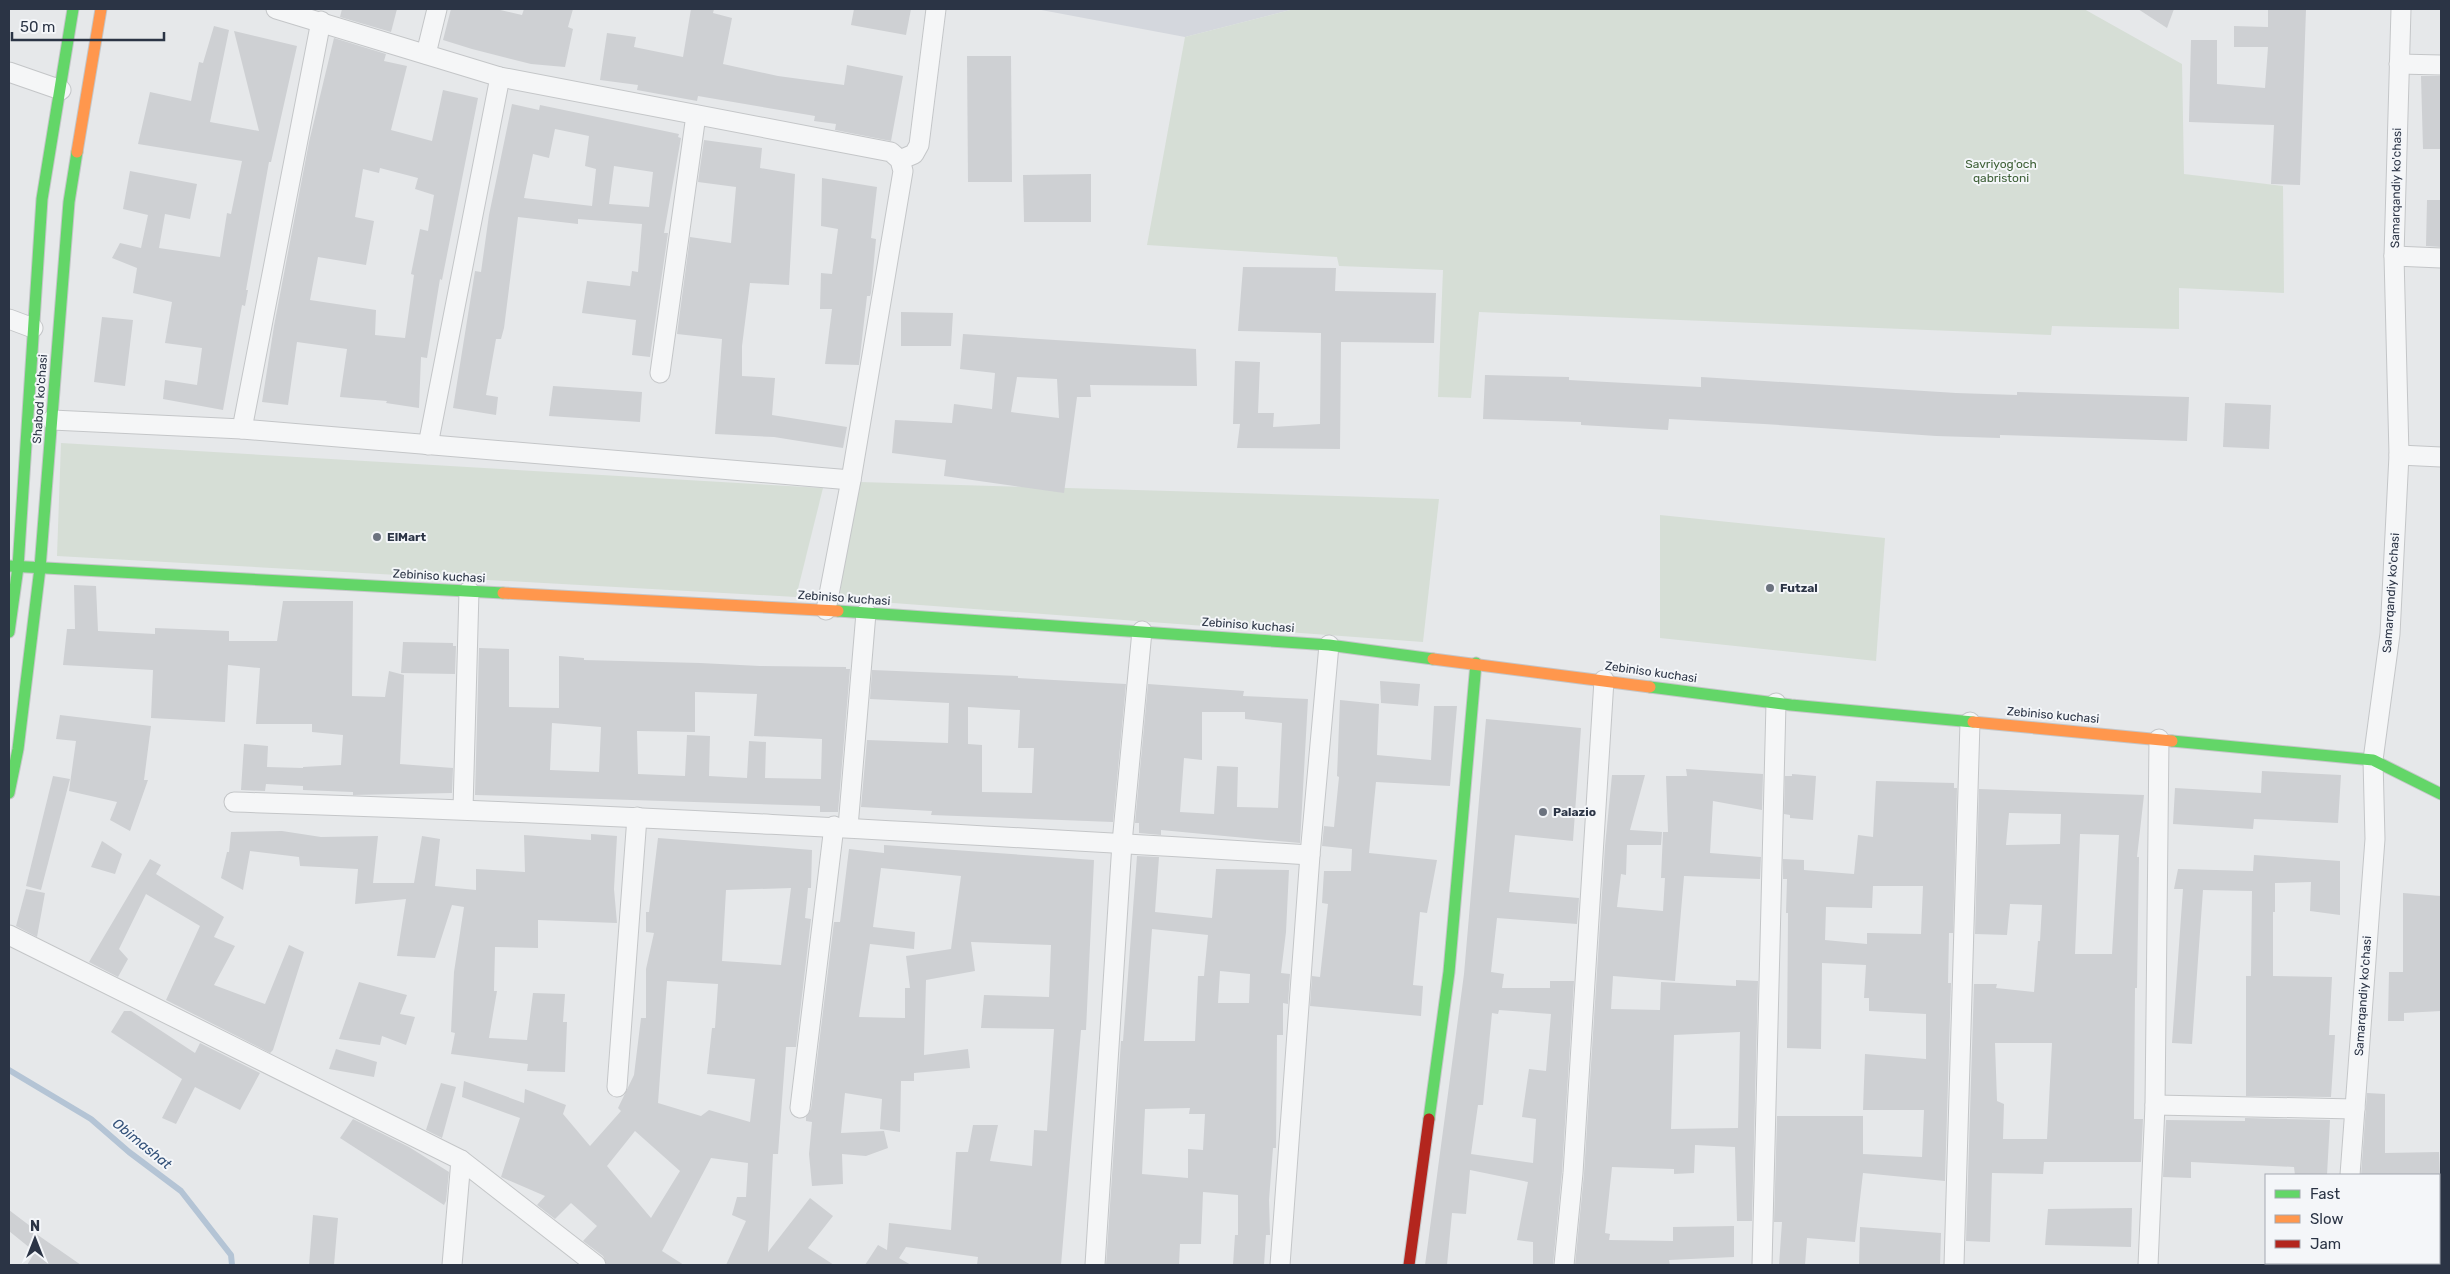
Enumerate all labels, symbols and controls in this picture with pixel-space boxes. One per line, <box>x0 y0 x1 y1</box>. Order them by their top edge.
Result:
scale bar <box>12 10 165 42</box>
text: 50 m <box>20 18 55 36</box>
street label: Samarqandiy ko'chasi <box>2388 128 2404 248</box>
park label: Savriyog'och qabristoni <box>1965 157 2037 185</box>
street label: Shabod ko'chasi <box>30 354 50 444</box>
place label: ElMart <box>387 530 427 544</box>
marker: ElMart <box>371 531 383 543</box>
street label: Samarqandiy ko'chasi <box>2380 532 2402 654</box>
street label: Zebiniso kuchasi <box>392 567 486 585</box>
place label: Futzal <box>1780 581 1818 595</box>
marker: Futzal <box>1764 582 1776 594</box>
street label: Zebiniso kuchasi <box>797 588 891 608</box>
street label: Zebiniso kuchasi <box>1201 615 1295 635</box>
street label: Zebiniso kuchasi <box>1604 659 1698 685</box>
street label: Zebiniso kuchasi <box>2006 704 2100 726</box>
place label: Palazio <box>1553 805 1596 819</box>
marker: Palazio <box>1537 806 1549 818</box>
street label: Samarqandiy ko'chasi <box>2352 935 2374 1057</box>
water label: Obimashat <box>109 1115 175 1173</box>
legend <box>2265 1174 2440 1264</box>
text: Fast <box>2310 1185 2340 1203</box>
text: Slow <box>2310 1210 2343 1228</box>
north arrow <box>10 1214 60 1264</box>
text: N <box>30 1218 40 1235</box>
text: Jam <box>2310 1235 2341 1253</box>

